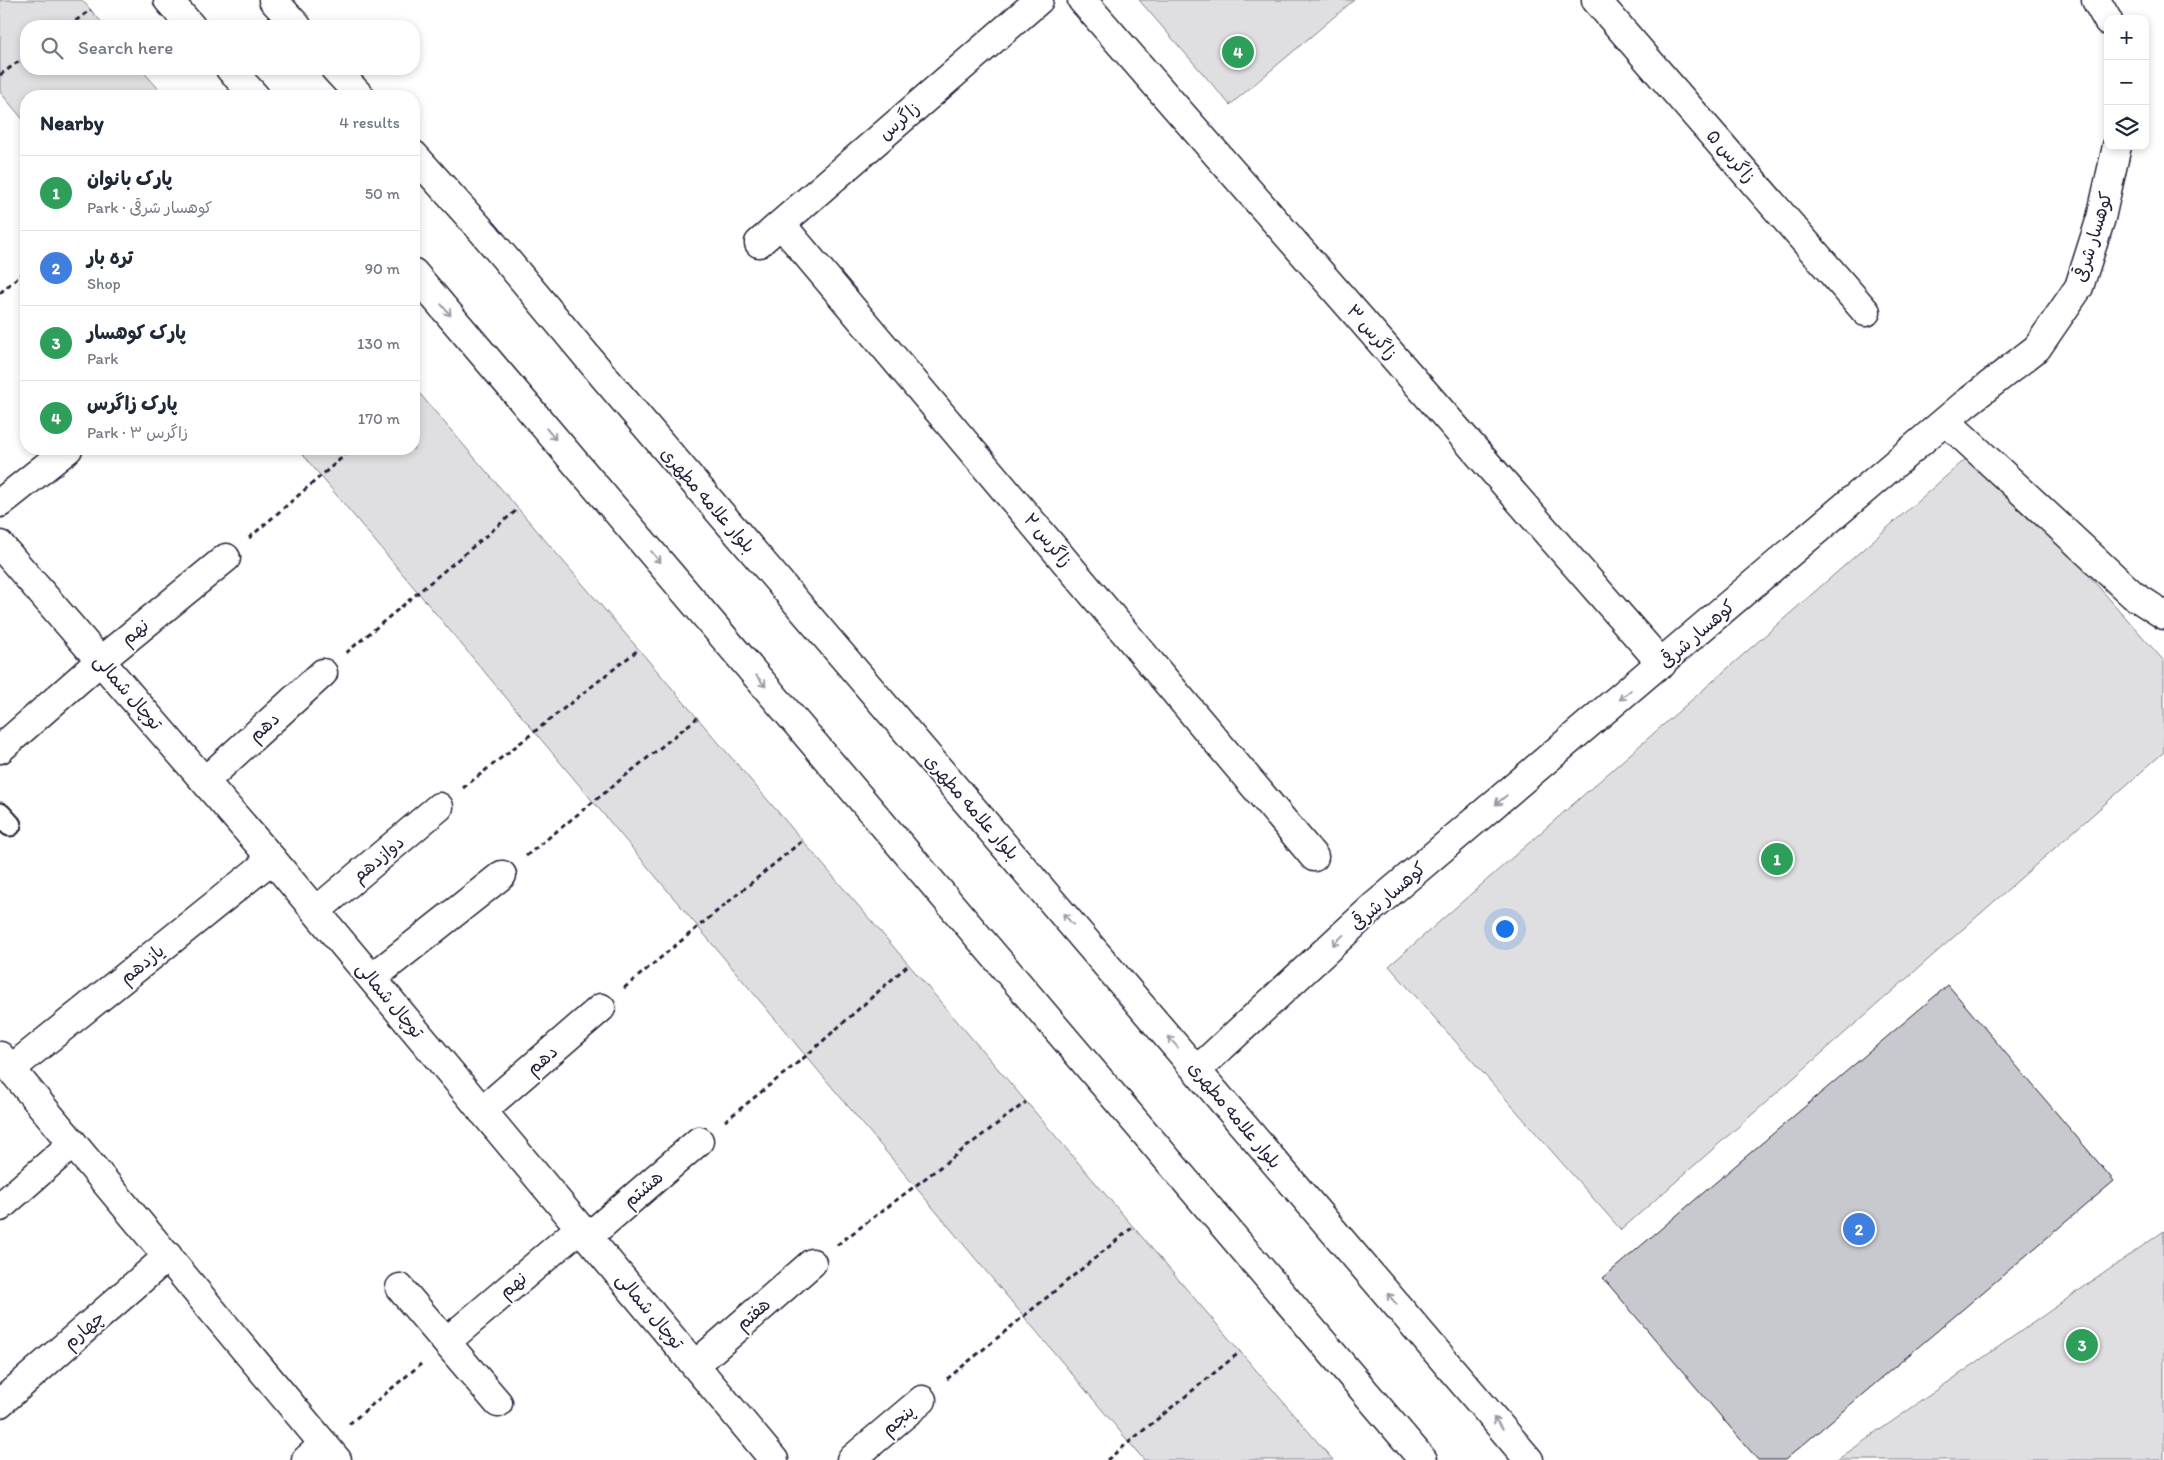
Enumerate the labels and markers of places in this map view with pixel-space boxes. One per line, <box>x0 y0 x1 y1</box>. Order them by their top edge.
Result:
pin: 4 <box>1222 33 1254 71</box>
pin: 1 <box>1761 840 1793 878</box>
pin: 2 <box>1843 1210 1875 1248</box>
pin: 3 <box>2066 1326 2098 1364</box>

